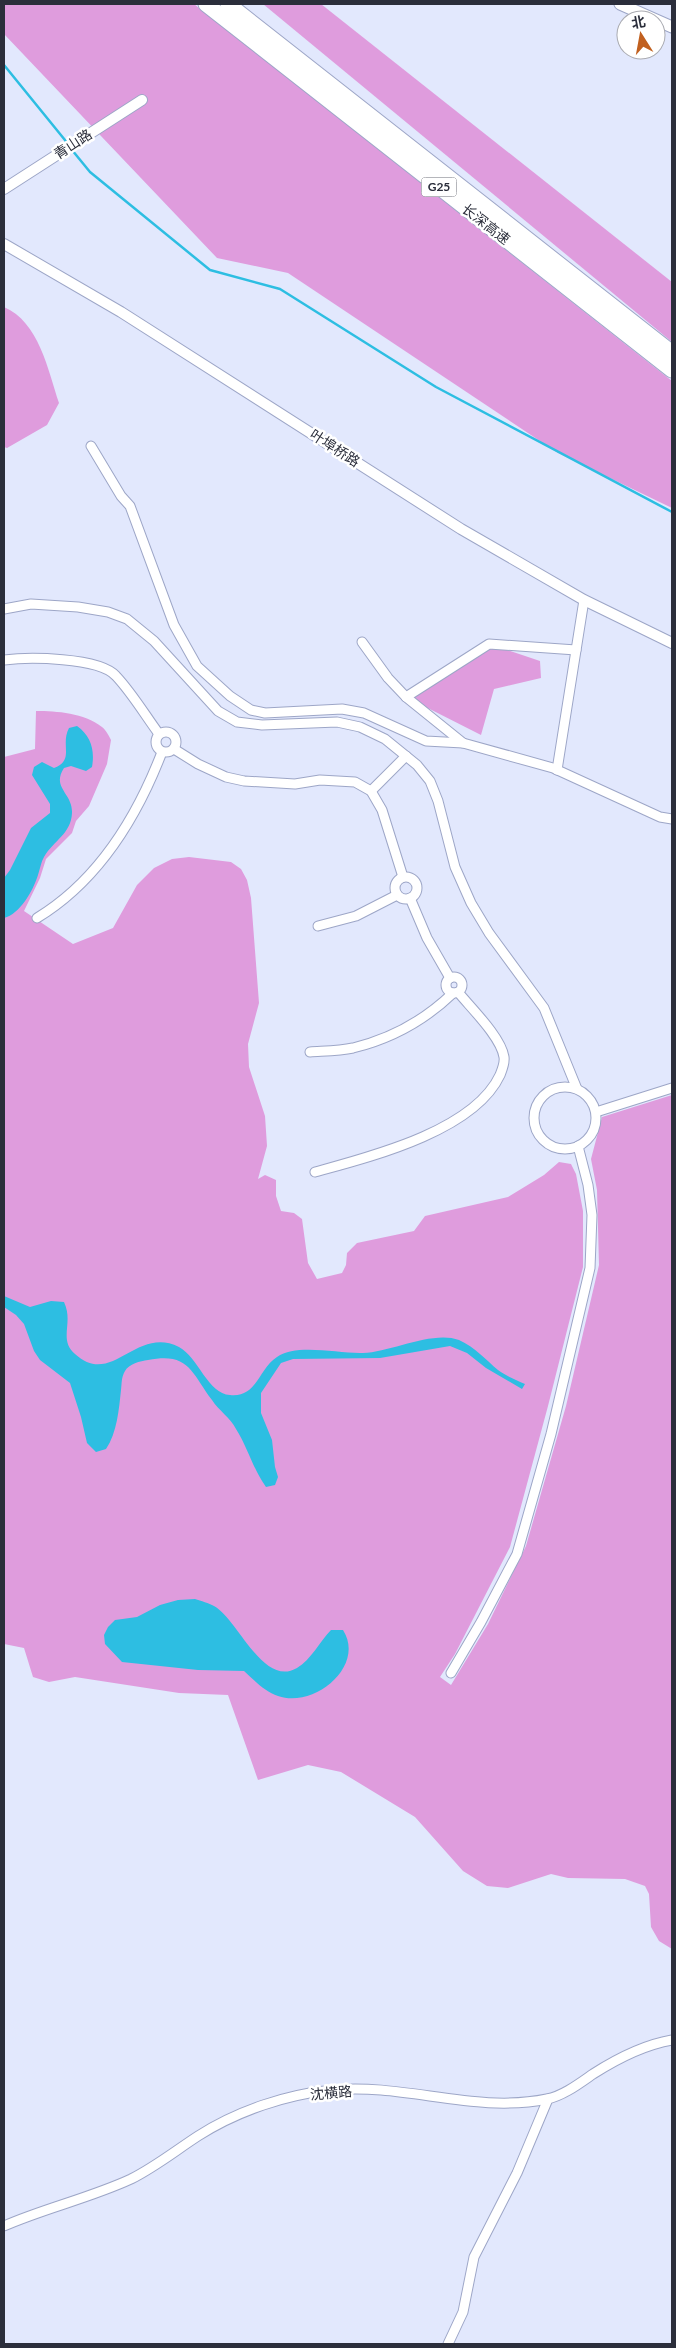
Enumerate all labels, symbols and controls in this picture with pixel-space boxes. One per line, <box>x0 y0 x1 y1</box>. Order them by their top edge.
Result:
north arrow <box>616 10 666 60</box>
text: 北 <box>630 12 647 31</box>
street label: 青山路 <box>50 125 95 162</box>
road number: G25 <box>422 178 456 196</box>
street label: 长深高速 <box>459 200 514 248</box>
street label: 叶埠桥路 <box>307 425 363 470</box>
street label: 沈横路 <box>309 2082 353 2103</box>

